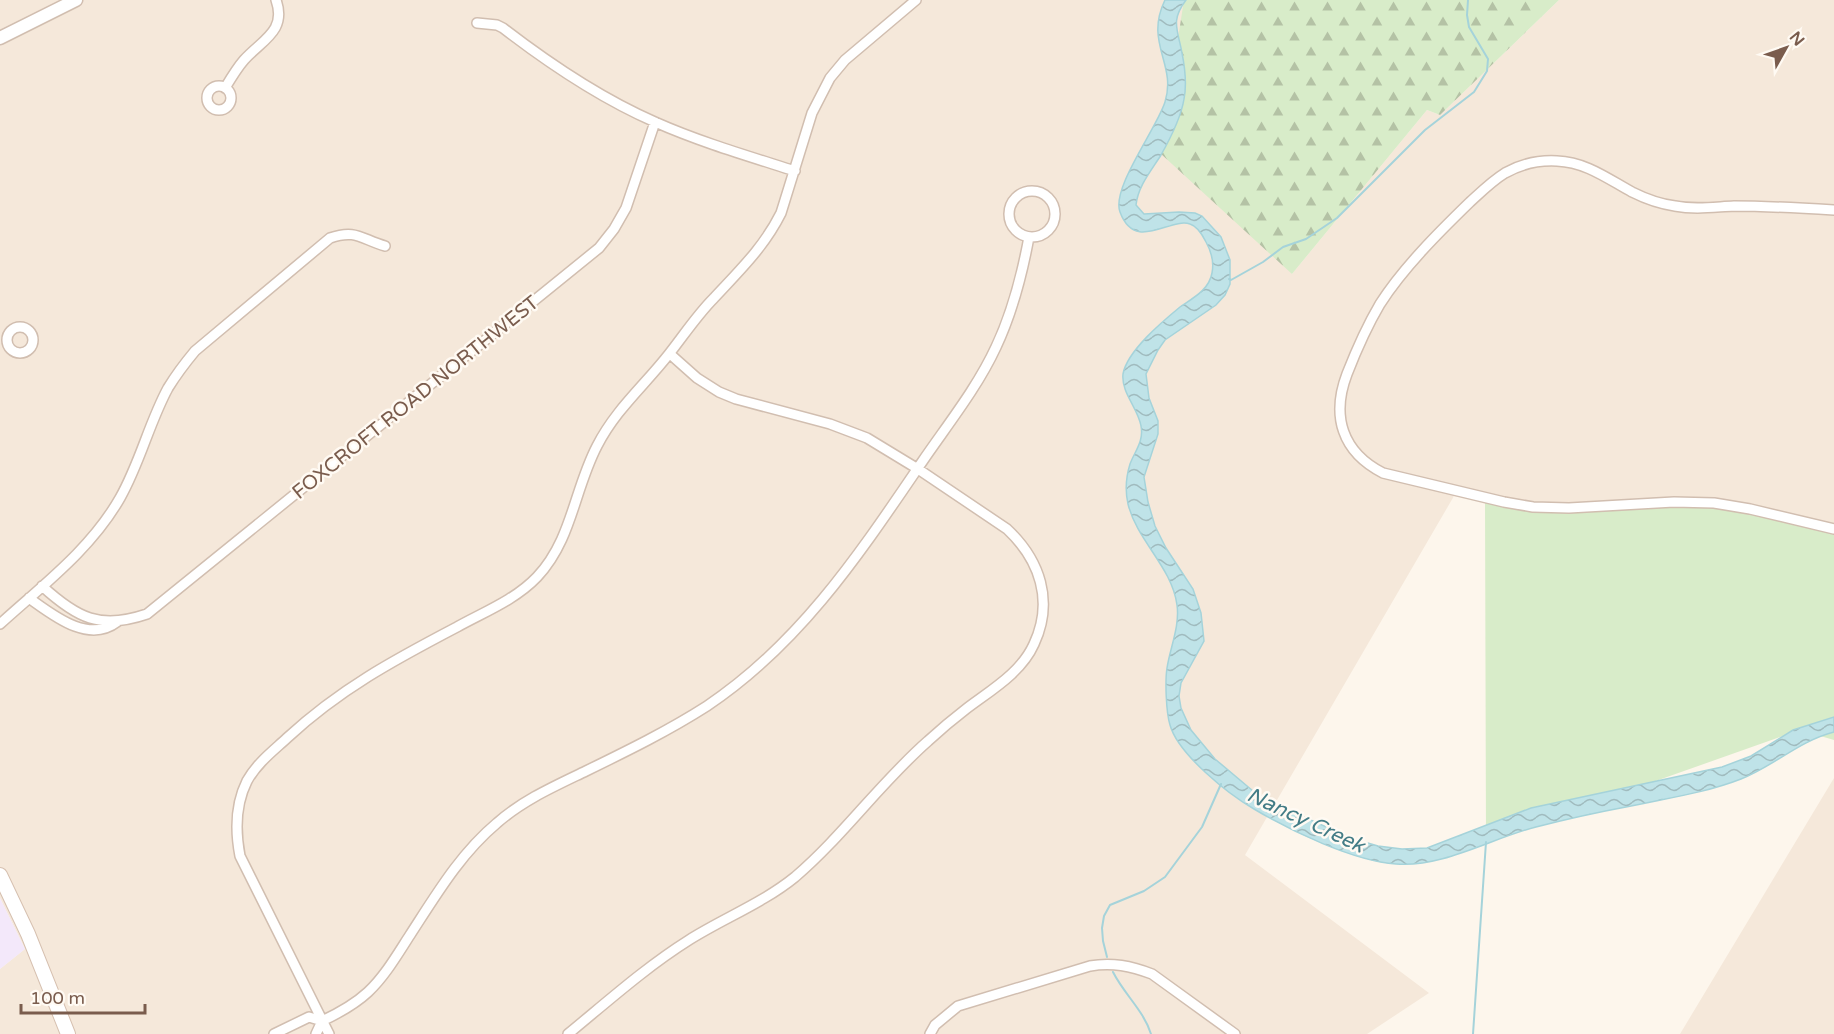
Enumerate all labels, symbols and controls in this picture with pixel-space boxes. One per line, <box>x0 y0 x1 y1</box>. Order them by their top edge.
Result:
north arrow <box>1756 18 1816 78</box>
text: N <box>1785 28 1809 50</box>
street label: FOXCROFT ROAD NORTHWEST <box>288 291 544 505</box>
water label: Nancy Creek <box>1243 782 1370 859</box>
scale bar <box>21 977 146 1015</box>
text: 100 m <box>30 987 85 1009</box>

